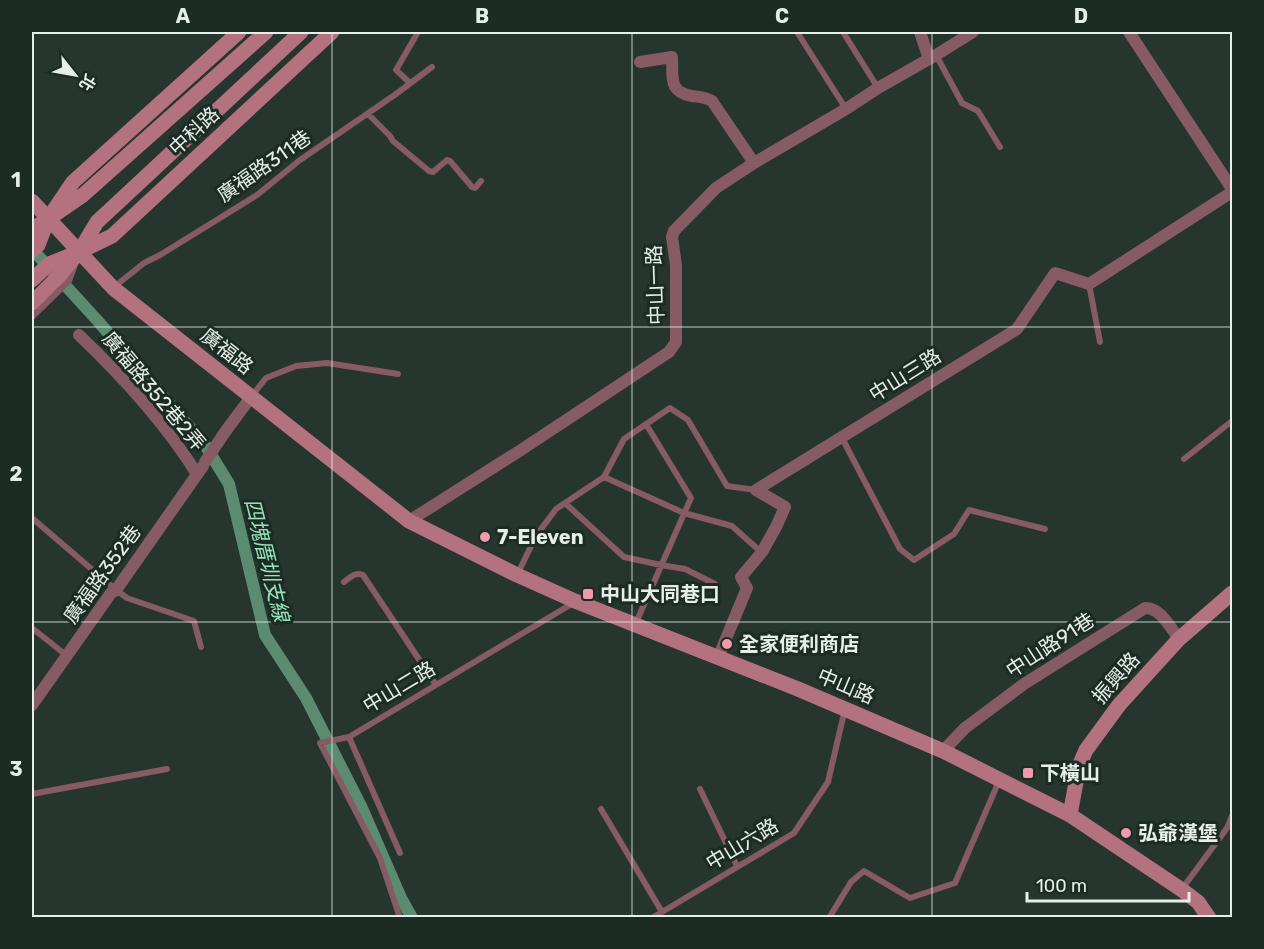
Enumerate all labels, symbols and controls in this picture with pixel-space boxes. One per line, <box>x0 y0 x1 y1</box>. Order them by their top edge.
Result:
text: A <box>176 4 191 28</box>
text: B <box>475 4 489 28</box>
text: C <box>775 4 789 28</box>
text: D <box>1074 4 1088 28</box>
north arrow <box>45 45 105 105</box>
text: 北 <box>75 71 100 94</box>
street label: 中科路 <box>164 102 224 160</box>
street label: 廣福路311巷 <box>213 125 315 207</box>
text: 1 <box>11 168 21 192</box>
street label: 中山一路 <box>642 245 668 325</box>
street label: 廣福路 <box>196 323 258 379</box>
street label: 廣福路352巷2弄 <box>97 327 211 455</box>
street label: 中山三路 <box>865 344 945 406</box>
text: 2 <box>10 462 23 486</box>
water label: 四塊厝圳支線 <box>240 496 295 626</box>
street label: 廣福路352巷 <box>58 520 146 628</box>
place label: 7-Eleven <box>497 525 584 549</box>
marker: 7-Eleven <box>478 530 492 544</box>
place label: 中山大同巷口 <box>600 582 720 606</box>
marker: 中山大同巷口 <box>581 587 595 601</box>
street label: 中山路91巷 <box>1001 608 1099 682</box>
place label: 全家便利商店 <box>739 632 859 656</box>
marker: 全家便利商店 <box>720 637 734 651</box>
street label: 振興路 <box>1087 647 1145 709</box>
street label: 中山二路 <box>359 656 439 718</box>
street label: 中山路 <box>814 663 878 709</box>
text: 3 <box>9 757 23 781</box>
place label: 下橫山 <box>1040 761 1100 785</box>
marker: 下橫山 <box>1021 766 1035 780</box>
street label: 中山六路 <box>702 813 782 875</box>
place label: 弘爺漢堡 <box>1138 821 1218 845</box>
marker: 弘爺漢堡 <box>1119 826 1133 840</box>
scale bar <box>1027 865 1189 903</box>
text: 100 m <box>1036 875 1087 897</box>

